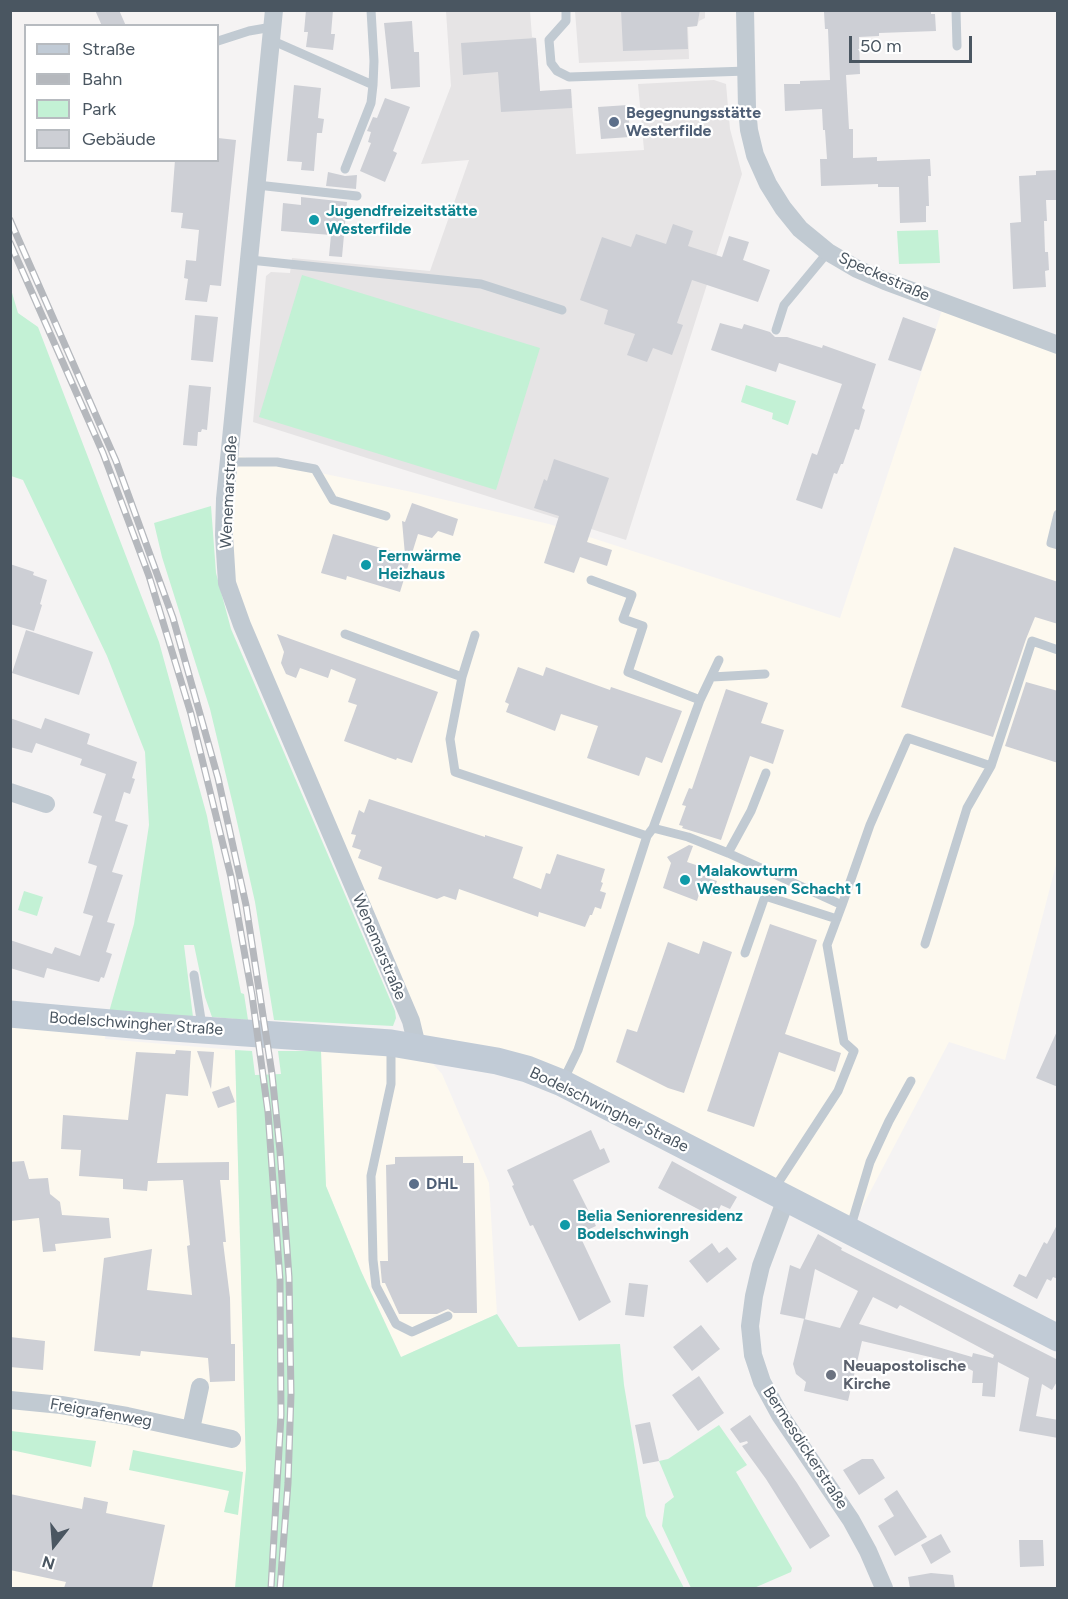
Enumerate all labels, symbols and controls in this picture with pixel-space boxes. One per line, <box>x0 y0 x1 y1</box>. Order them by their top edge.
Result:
legend <box>24 24 219 162</box>
scale bar <box>852 24 975 62</box>
text: 50 m <box>860 35 902 57</box>
text: Straße <box>82 38 135 60</box>
text: Bahn <box>82 68 122 90</box>
text: Park <box>82 98 116 120</box>
place label: Begegnungsstätte Westerfilde <box>626 103 761 141</box>
marker: Begegnungsstätte Westerfilde <box>607 115 621 129</box>
text: Gebäude <box>82 128 156 150</box>
place label: Jugendfreizeitstätte Westerfilde <box>326 201 477 239</box>
marker: Jugendfreizeitstätte Westerfilde <box>307 213 321 227</box>
street label: Speckestraße <box>835 248 933 306</box>
street label: Wenemarstraße <box>216 435 242 549</box>
place label: Fernwärme Heizhaus <box>378 546 461 584</box>
marker: Fernwärme Heizhaus <box>359 558 373 572</box>
place label: Malakowturm Westhausen Schacht 1 <box>697 861 862 899</box>
marker: Malakowturm Westhausen Schacht 1 <box>678 873 692 887</box>
street label: Wenemarstraße <box>348 891 410 1003</box>
street label: Bodelschwingher Straße <box>48 1008 224 1040</box>
street label: Bodelschwingher Straße <box>526 1063 692 1157</box>
place label: DHL <box>426 1174 458 1194</box>
marker: DHL <box>407 1177 421 1191</box>
place label: Belia Seniorenresidenz Bodelschwingh <box>577 1206 743 1244</box>
marker: Belia Seniorenresidenz Bodelschwingh <box>558 1218 572 1232</box>
place label: Neuapostolische Kirche <box>843 1356 966 1394</box>
marker: Neuapostolische Kirche <box>824 1368 838 1382</box>
street label: Bermesdickerstraße <box>758 1383 852 1513</box>
street label: Freigrafenweg <box>49 1395 153 1431</box>
north arrow <box>24 1515 84 1575</box>
text: N <box>40 1552 57 1574</box>

